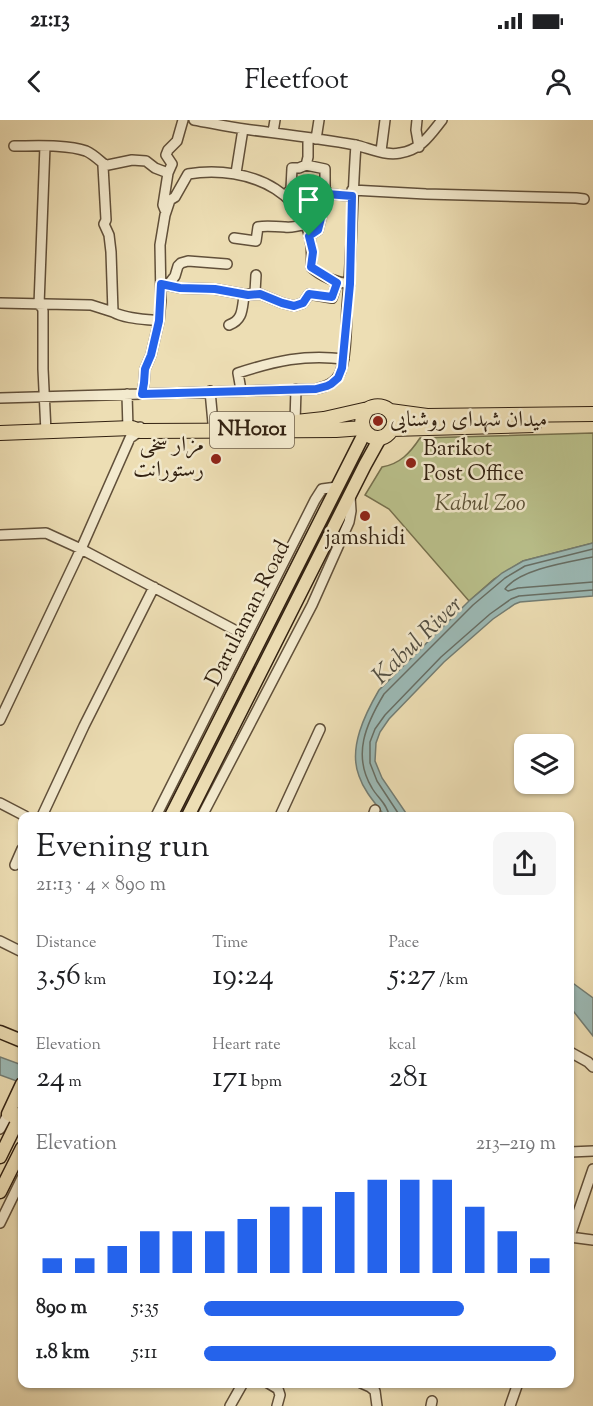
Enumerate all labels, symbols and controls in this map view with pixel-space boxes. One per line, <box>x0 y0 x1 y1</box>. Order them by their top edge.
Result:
text: 21:13 <box>30 5 70 37</box>
text: Fleetfoot <box>245 62 348 101</box>
icon: back <box>18 65 51 98</box>
icon: person <box>542 65 575 98</box>
pin <box>283 174 334 236</box>
icon: arrive <box>292 183 325 216</box>
place label: میدان شهدای روشنایی <box>390 405 547 437</box>
road number: NH0101 <box>210 412 294 448</box>
marker: میدان شهدای روشنایی <box>371 414 385 428</box>
place label: مزار سخی رستورانت <box>133 430 204 487</box>
place label: Barikot Post Office <box>423 434 524 491</box>
marker: مزار سخی رستورانت <box>209 452 223 466</box>
marker: Barikot Post Office <box>404 456 418 470</box>
park label: Kabul Zoo <box>434 489 526 521</box>
marker: jamshidi <box>358 509 372 523</box>
place label: jamshidi <box>325 523 405 555</box>
street label: Darulaman Road <box>198 535 300 693</box>
water label: Kabul River <box>365 589 471 693</box>
map controls <box>514 734 574 794</box>
button: layers <box>514 734 574 794</box>
text: Evening run <box>36 824 210 872</box>
button: share <box>493 832 556 895</box>
text: 21:13 · 4 × 890 m <box>36 871 166 900</box>
text: Distance <box>36 932 96 955</box>
text: Time <box>212 932 248 955</box>
text: Pace <box>389 932 419 955</box>
text: 3.56 <box>36 955 81 998</box>
text: 19:24 <box>212 955 274 998</box>
text: 5:27 <box>389 955 436 998</box>
text: km <box>81 969 106 992</box>
text: /km <box>436 969 468 992</box>
text: Elevation <box>36 1034 101 1057</box>
text: Heart rate <box>212 1034 281 1057</box>
text: kcal <box>389 1034 416 1057</box>
text: 24 <box>36 1057 65 1100</box>
text: 171 <box>212 1057 248 1100</box>
text: 281 <box>389 1057 428 1100</box>
text: m <box>65 1071 82 1094</box>
text: bpm <box>248 1071 282 1094</box>
text: Elevation <box>36 1130 117 1159</box>
text: 213–219 m <box>476 1130 556 1159</box>
text: 890 m <box>36 1294 87 1323</box>
text: 5:35 <box>132 1294 159 1323</box>
text: 1.8 km <box>36 1339 90 1368</box>
text: 5:11 <box>132 1339 158 1368</box>

